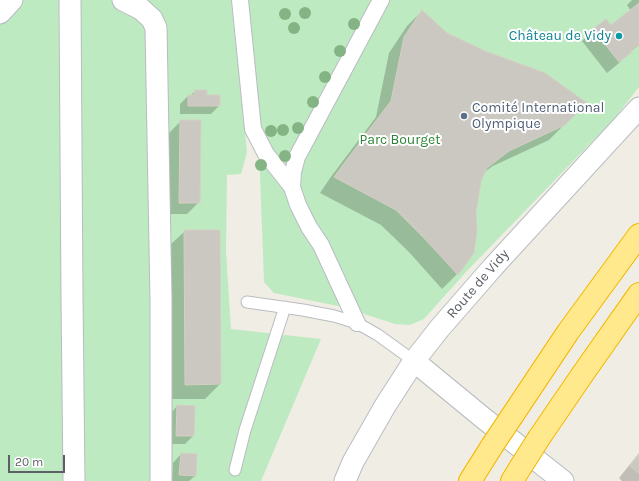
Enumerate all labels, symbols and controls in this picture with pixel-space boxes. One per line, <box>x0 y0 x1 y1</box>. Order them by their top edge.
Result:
place label: Château de Vidy <box>509 28 611 44</box>
marker: Château de Vidy <box>614 31 624 41</box>
place label: Comité International Olympique <box>472 100 604 132</box>
marker: Comité International Olympique <box>459 111 469 121</box>
park label: Parc Bourget <box>359 132 441 148</box>
street label: Route de Vidy <box>443 246 513 322</box>
scale bar <box>10 447 67 473</box>
text: 20 m <box>15 455 43 469</box>

